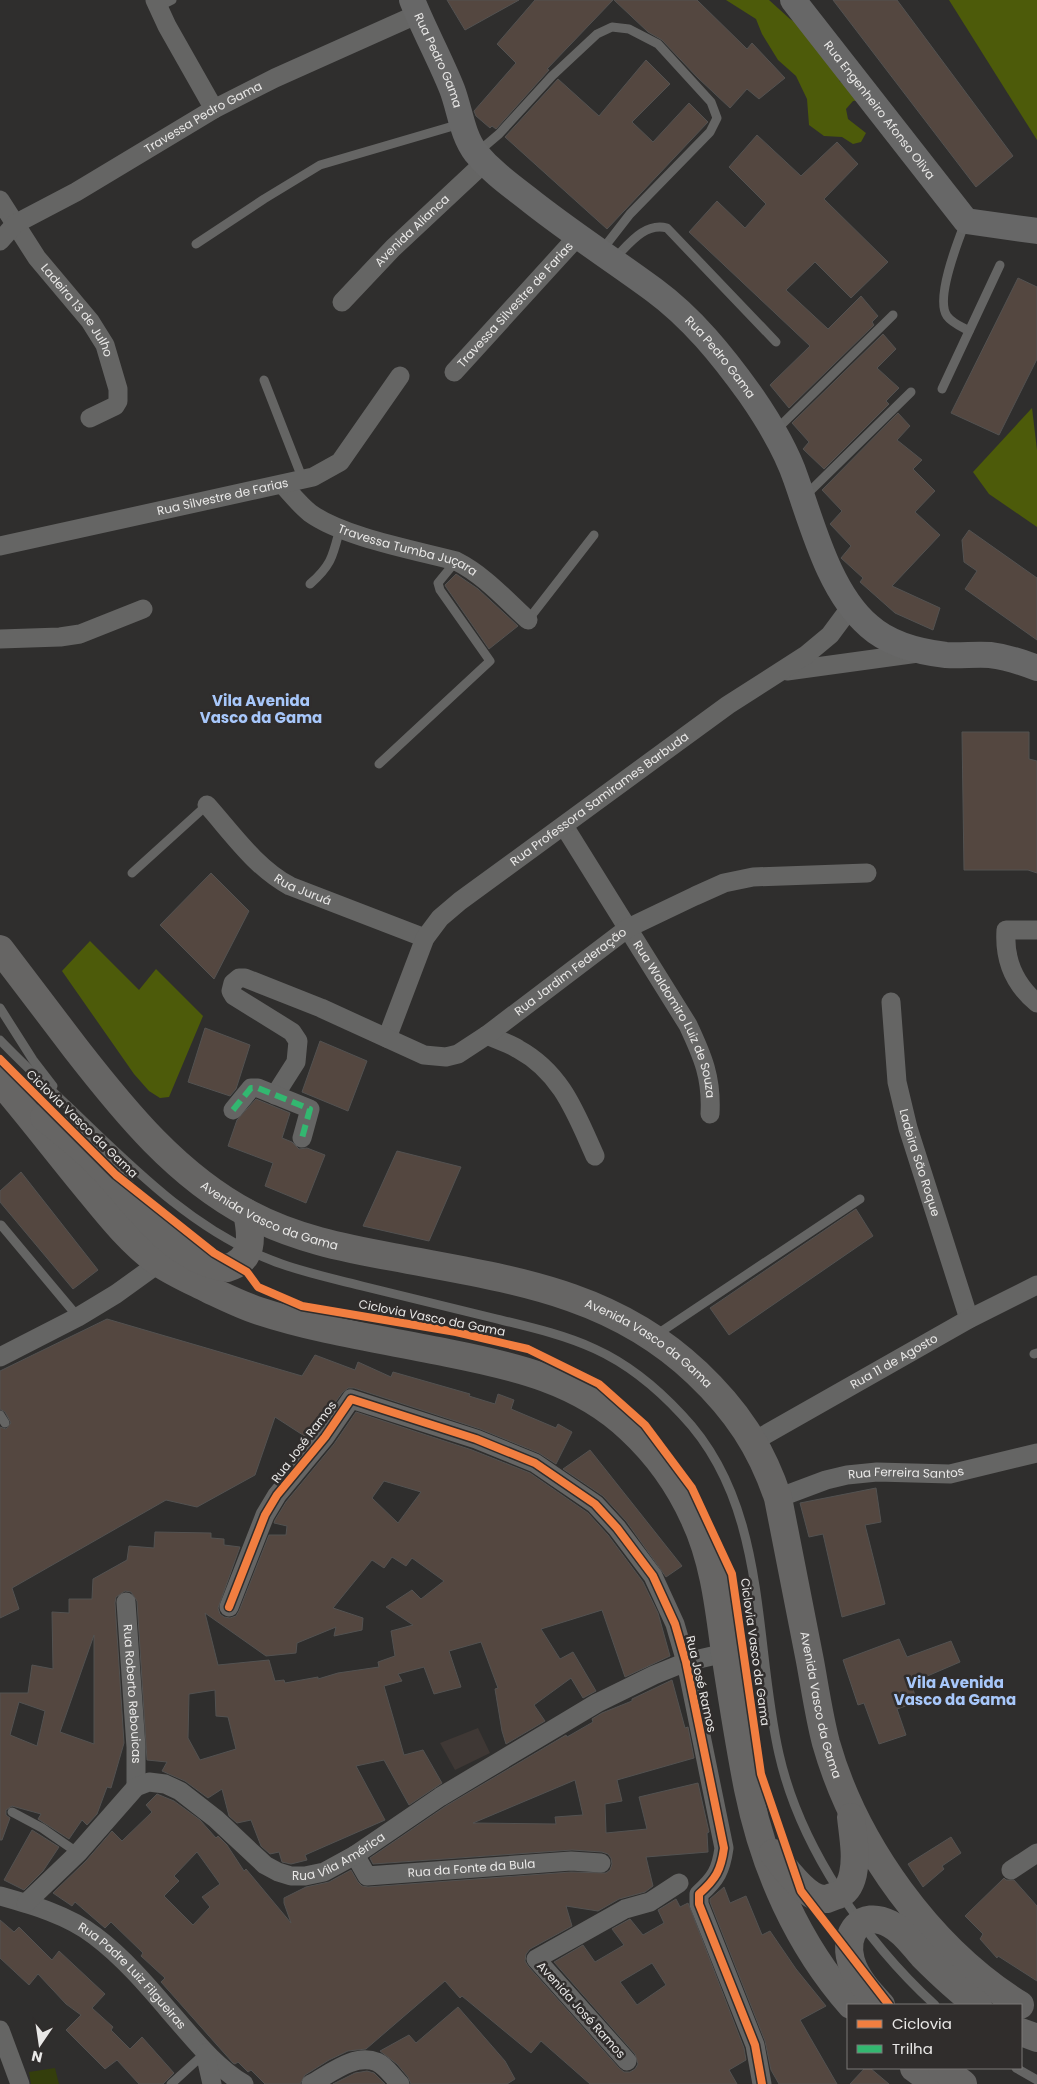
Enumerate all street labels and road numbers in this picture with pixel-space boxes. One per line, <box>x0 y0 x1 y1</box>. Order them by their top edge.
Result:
street label: Rua Pedro Gama <box>410 10 466 110</box>
street label: Rua Engenheiro Afonso Oliva <box>820 37 939 183</box>
street label: Travessa Pedro Gama <box>141 77 265 157</box>
street label: Avenida Alianca <box>371 191 453 270</box>
street label: Travessa Silvestre de Farias <box>453 238 577 371</box>
street label: Ladeira 13 de Julho <box>37 260 117 359</box>
street label: Rua Pedro Gama <box>681 312 759 402</box>
street label: Rua Silvestre de Farias <box>155 474 290 519</box>
street label: Travessa Tumba Juçara <box>336 520 481 580</box>
street label: Rua Professora Samirames Barbuda <box>506 728 692 870</box>
street label: Rua Juruá <box>271 870 334 909</box>
street label: Rua Jardim Federação <box>511 923 630 1019</box>
street label: Rua Waldomiro Luiz de Souza <box>629 937 719 1099</box>
street label: Ciclovia Vasco da Gama <box>23 1066 142 1182</box>
street label: Ladeira São Roque <box>896 1107 945 1219</box>
street label: Avenida Vasco da Gama <box>197 1177 340 1254</box>
street label: Ciclovia Vasco da Gama <box>357 1295 507 1340</box>
street label: Avenida Vasco da Gama <box>583 1295 716 1391</box>
street label: Rua 11 de Agosto <box>847 1329 941 1393</box>
street label: Rua José Ramos <box>267 1397 340 1486</box>
street label: Rua Ferreira Santos <box>847 1462 966 1483</box>
street label: Ciclovia Vasco da Gama <box>737 1577 774 1727</box>
street label: Rua Roberto Rebouicas <box>120 1624 145 1763</box>
street label: Avenida Vasco da Gama <box>796 1630 846 1781</box>
street label: Rua José Ramos <box>682 1634 721 1734</box>
street label: Rua Vila América <box>292 1828 388 1884</box>
street label: Rua da Fonte da Bula <box>407 1855 536 1881</box>
street label: Rua Padre Luiz Filgueiras <box>75 1918 190 2033</box>
street label: Avenida José Ramos <box>533 1958 630 2062</box>

